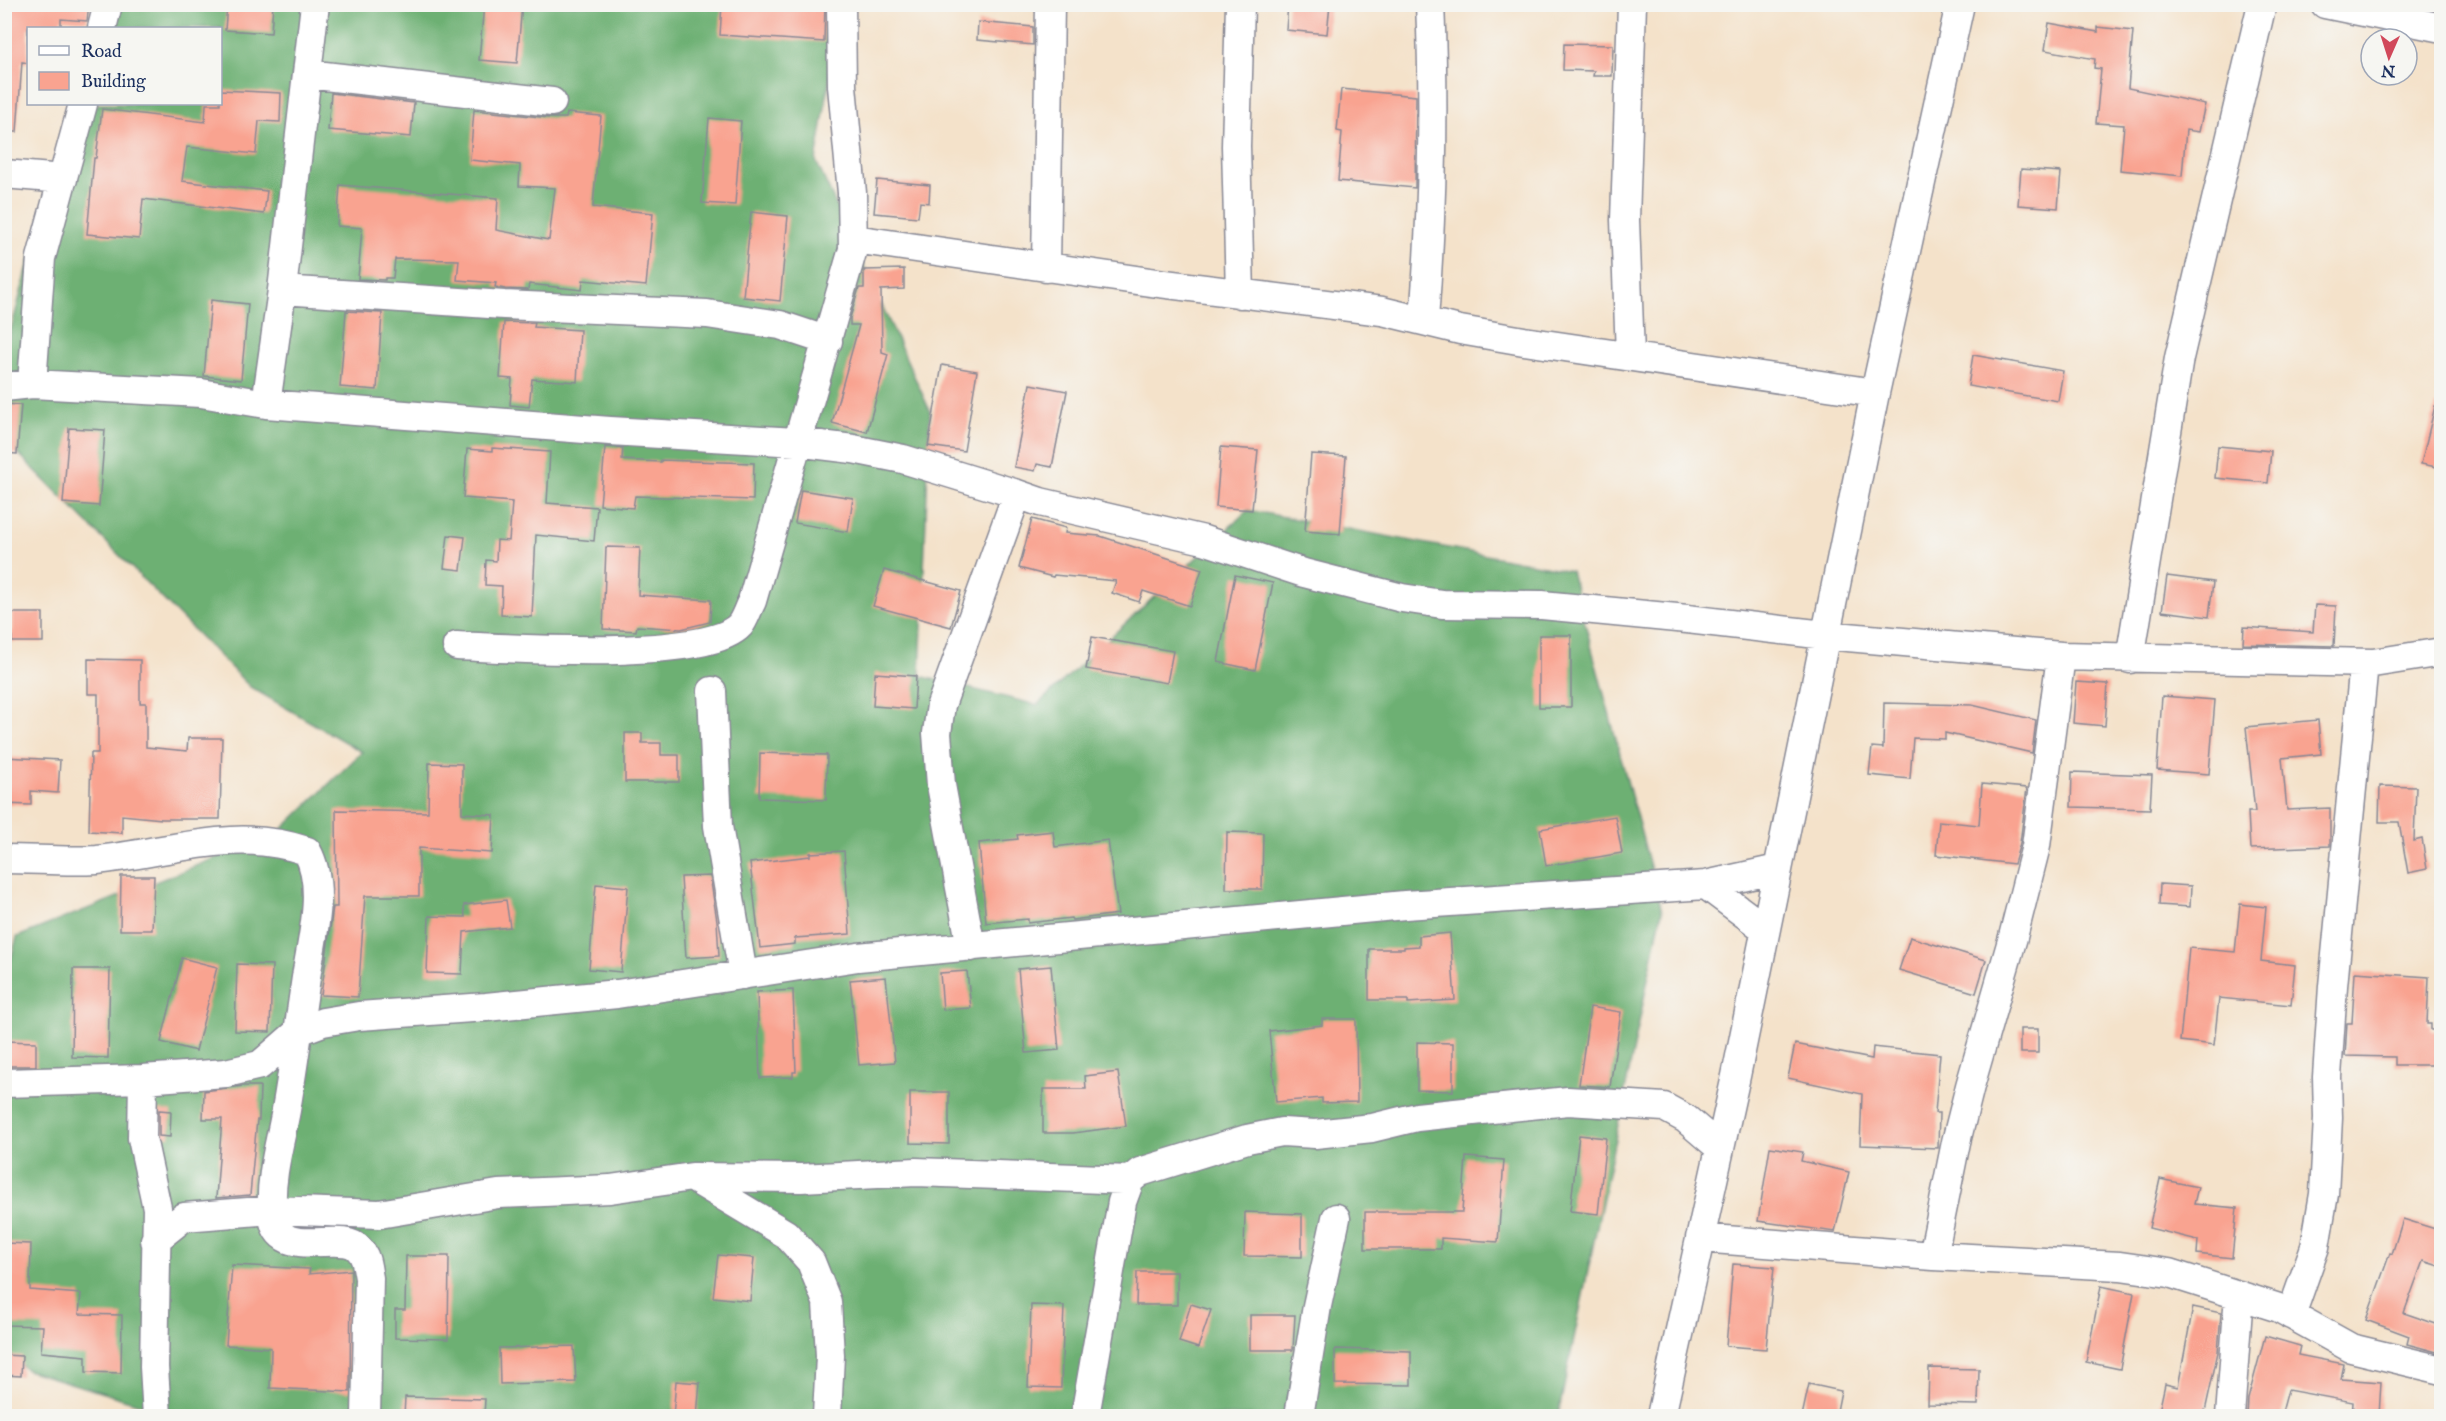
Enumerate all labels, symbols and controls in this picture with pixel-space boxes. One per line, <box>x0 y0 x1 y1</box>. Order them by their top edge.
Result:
legend <box>27 27 222 105</box>
north arrow <box>2359 27 2419 87</box>
text: Road <box>81 41 122 64</box>
text: N <box>2381 60 2397 80</box>
text: Building <box>81 71 146 94</box>

